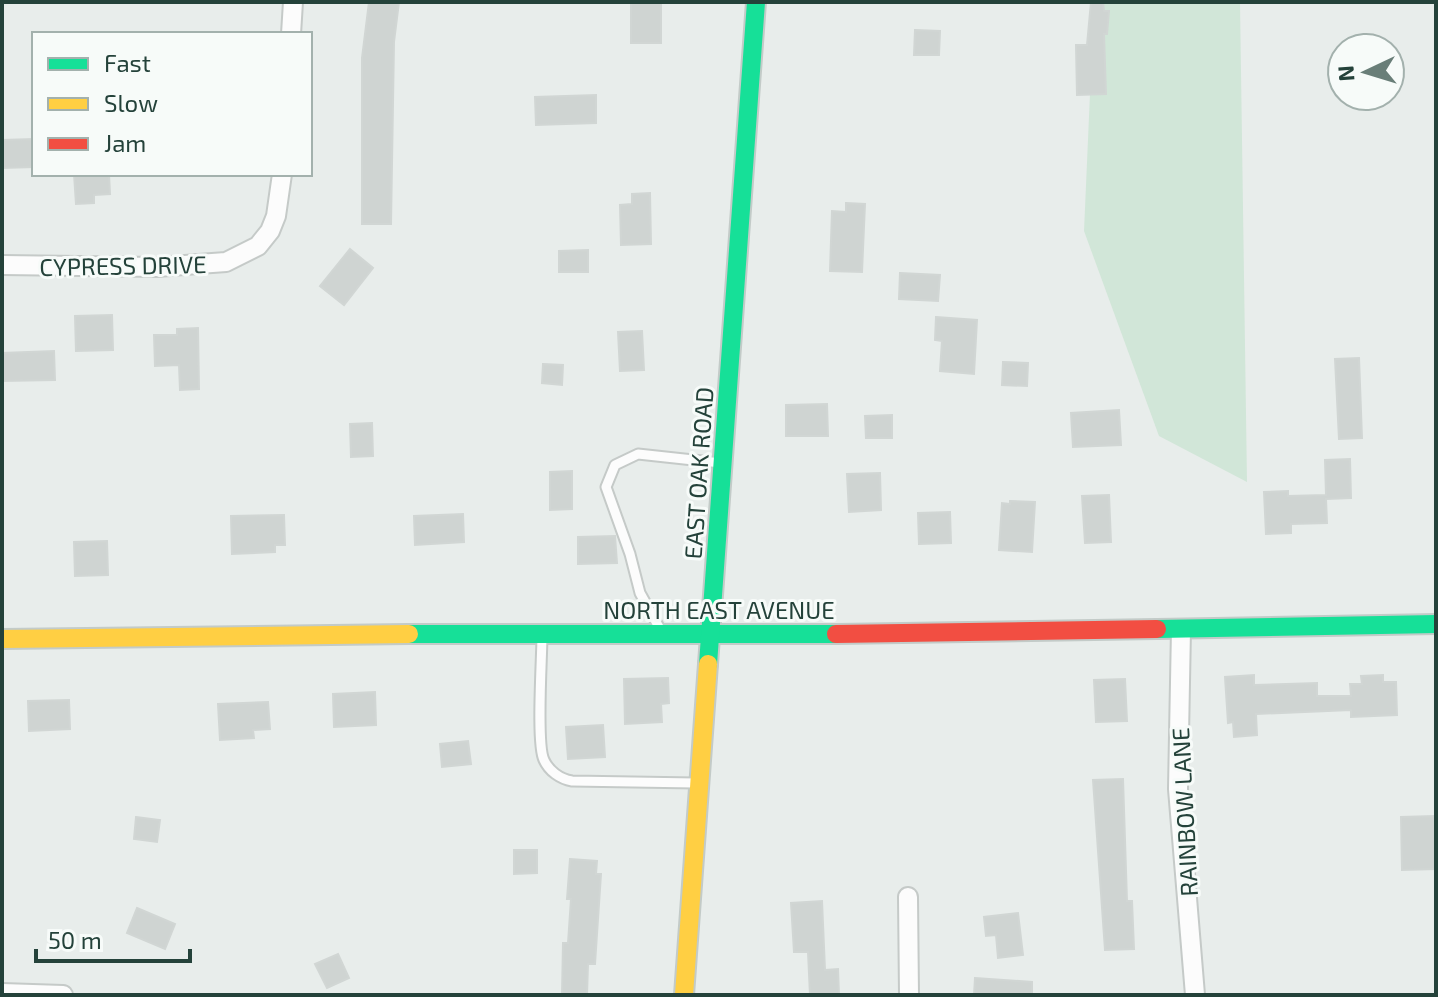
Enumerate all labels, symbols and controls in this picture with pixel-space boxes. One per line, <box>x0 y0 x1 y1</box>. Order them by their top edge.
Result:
legend <box>32 32 312 176</box>
north arrow <box>1326 32 1406 112</box>
text: Fast <box>104 48 151 77</box>
text: N <box>1332 65 1359 82</box>
text: Slow <box>104 88 158 117</box>
text: Jam <box>104 128 146 157</box>
street label: CYPRESS DRIVE <box>39 249 207 281</box>
street label: EAST OAK ROAD <box>678 386 718 560</box>
street label: NORTH EAST AVENUE <box>603 595 835 624</box>
street label: RAINBOW LANE <box>1165 727 1203 897</box>
scale bar <box>36 913 190 963</box>
text: 50 m <box>48 925 102 954</box>

